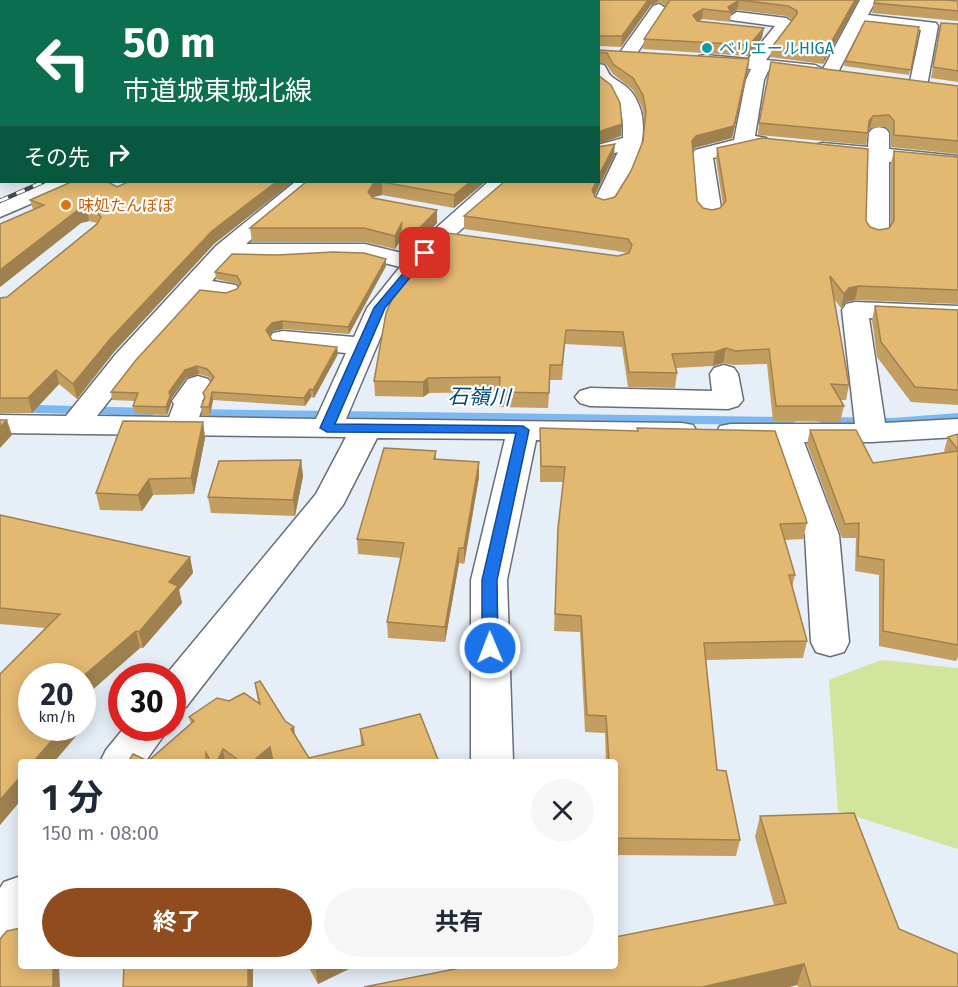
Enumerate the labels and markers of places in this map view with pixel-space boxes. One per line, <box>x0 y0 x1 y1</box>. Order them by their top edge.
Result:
place label: ベリエールHIGA <box>719 39 835 58</box>
marker: ベリエールHIGA <box>700 41 714 55</box>
place label: 味処たんぽぽ <box>78 196 174 215</box>
marker: 味処たんぽぽ <box>59 198 73 212</box>
pin <box>399 227 450 278</box>

